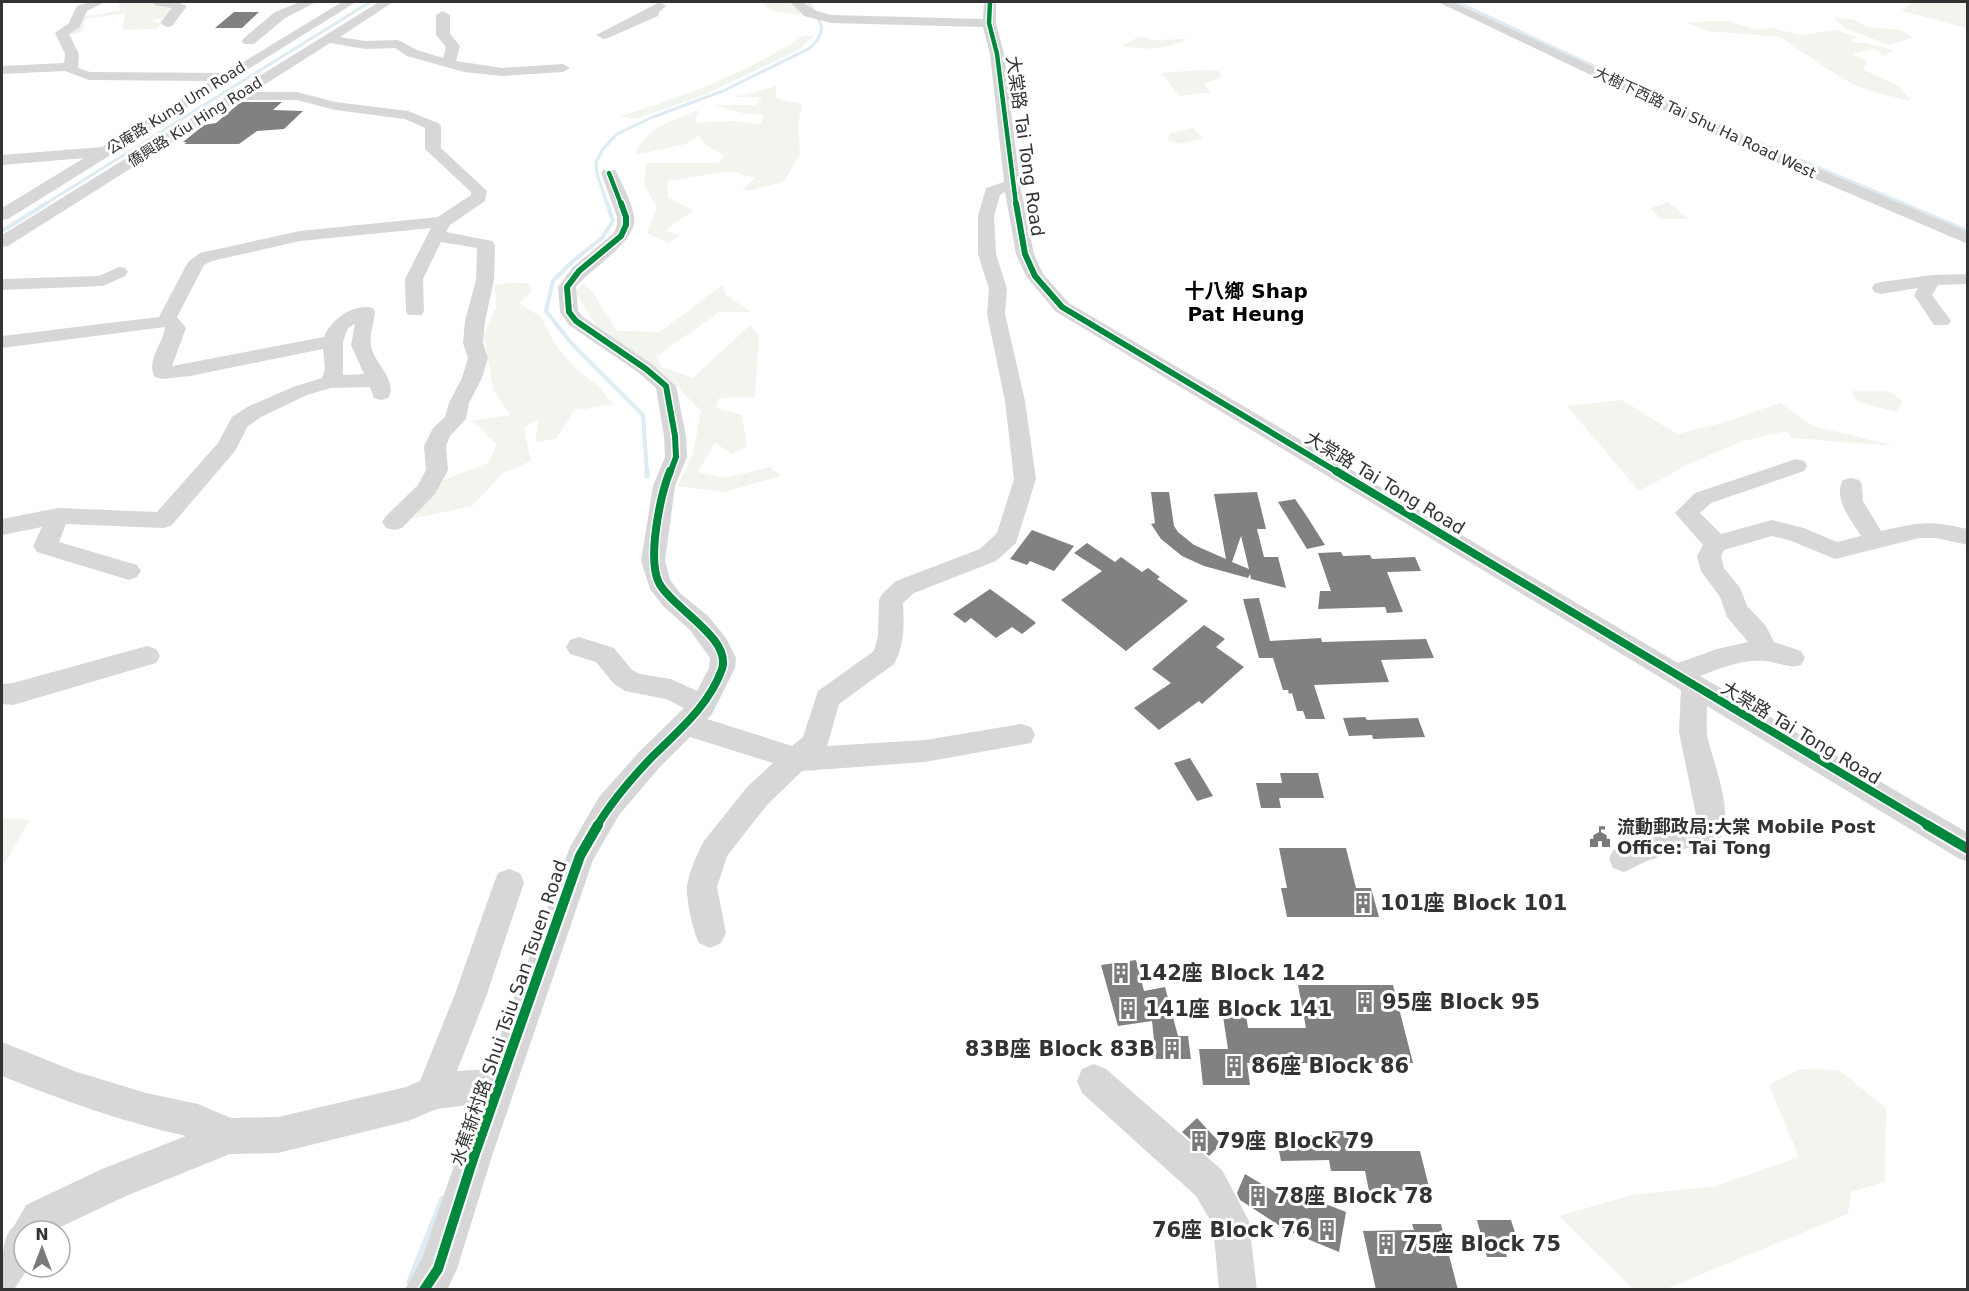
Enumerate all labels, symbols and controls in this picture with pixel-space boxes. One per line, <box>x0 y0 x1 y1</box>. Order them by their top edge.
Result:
street label: 大棠路 Tai Tong Road <box>1002 54 1049 238</box>
street label: 公庵路 Kung Um Road <box>103 58 249 158</box>
street label: 大樹下西路 Tai Shu Ha Road West <box>1591 64 1819 182</box>
street label: 僑興路 Kiu Hing Road <box>125 73 265 171</box>
district label: 十八鄉 Shap Pat Heung <box>1184 279 1308 326</box>
street label: 大棠路 Tai Tong Road <box>1302 427 1469 538</box>
street label: 大棠路 Tai Tong Road <box>1718 677 1885 788</box>
place label: 流動郵政局:大棠 Mobile Post Office: Tai Tong <box>1617 816 1876 858</box>
public building icon: 流動郵政局:大棠 Mobile Post Office: Tai Tong <box>1588 825 1612 849</box>
street label: 水蕉新村路 Shui Tsiu San Tsuen Road <box>446 857 571 1168</box>
building icon: 101座 Block 101 <box>1351 891 1375 915</box>
place label: 101座 Block 101 <box>1380 891 1567 915</box>
building icon: 142座 Block 142 <box>1109 961 1133 985</box>
place label: 142座 Block 142 <box>1138 961 1325 985</box>
building icon: 95座 Block 95 <box>1353 990 1377 1014</box>
place label: 95座 Block 95 <box>1382 990 1540 1014</box>
building icon: 141座 Block 141 <box>1116 997 1140 1021</box>
place label: 141座 Block 141 <box>1145 997 1332 1021</box>
place label: 83B座 Block 83B <box>965 1037 1155 1061</box>
building icon: 83B座 Block 83B <box>1160 1037 1184 1061</box>
building icon: 86座 Block 86 <box>1222 1054 1246 1078</box>
place label: 86座 Block 86 <box>1251 1054 1409 1078</box>
building icon: 79座 Block 79 <box>1187 1129 1211 1153</box>
place label: 79座 Block 79 <box>1216 1129 1374 1153</box>
building icon: 78座 Block 78 <box>1246 1184 1270 1208</box>
place label: 78座 Block 78 <box>1275 1184 1433 1208</box>
place label: 76座 Block 76 <box>1152 1218 1310 1242</box>
building icon: 76座 Block 76 <box>1315 1218 1339 1242</box>
north arrow <box>12 1219 72 1279</box>
text: N <box>35 1225 49 1244</box>
building icon: 75座 Block 75 <box>1374 1232 1398 1256</box>
place label: 75座 Block 75 <box>1403 1232 1561 1256</box>

